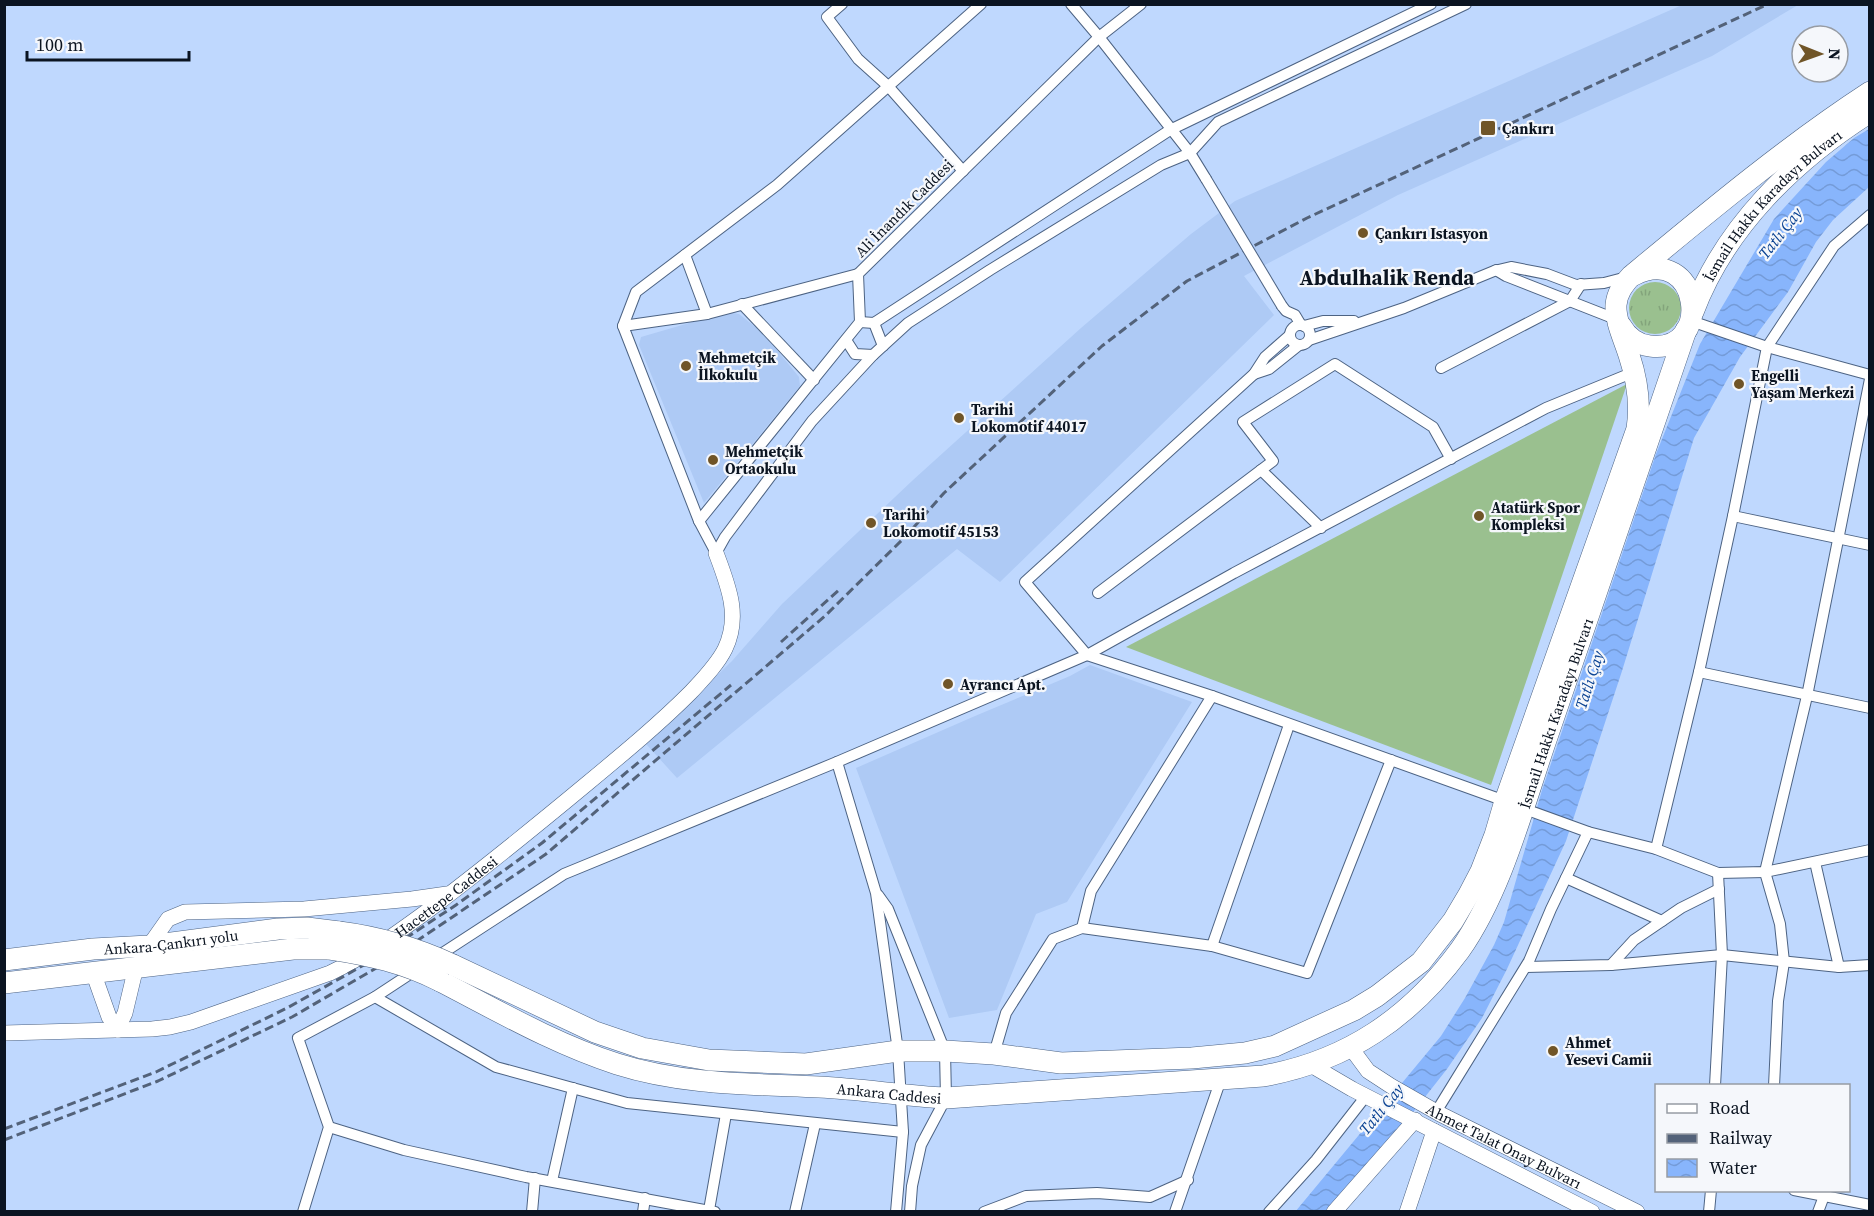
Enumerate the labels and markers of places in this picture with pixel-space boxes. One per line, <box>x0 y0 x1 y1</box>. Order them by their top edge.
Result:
place label: Çankırı <box>1502 118 1554 139</box>
marker: Çankırı <box>1479 119 1497 137</box>
place label: Çankırı Istasyon <box>1375 223 1488 244</box>
marker: Çankırı Istasyon <box>1356 226 1370 240</box>
place label: Mehmetçik İlkokulu <box>698 347 776 385</box>
marker: Mehmetçik İlkokulu <box>679 359 693 373</box>
place label: Engelli Yaşam Merkezi <box>1751 365 1855 403</box>
marker: Engelli Yaşam Merkezi <box>1732 377 1746 391</box>
place label: Tarihi Lokomotif 44017 <box>971 399 1087 437</box>
marker: Tarihi Lokomotif 44017 <box>952 411 966 425</box>
place label: Mehmetçik Ortaokulu <box>725 441 803 479</box>
marker: Mehmetçik Ortaokulu <box>706 453 720 467</box>
place label: Atatürk Spor Kompleksi <box>1491 497 1580 535</box>
place label: Tarihi Lokomotif 45153 <box>883 504 999 542</box>
marker: Atatürk Spor Kompleksi <box>1472 509 1486 523</box>
marker: Tarihi Lokomotif 45153 <box>864 516 878 530</box>
place label: Ayrancı Apt. <box>960 674 1045 695</box>
marker: Ayrancı Apt. <box>941 677 955 691</box>
place label: Ahmet Yesevi Camii <box>1565 1032 1652 1070</box>
marker: Ahmet Yesevi Camii <box>1546 1044 1560 1058</box>

